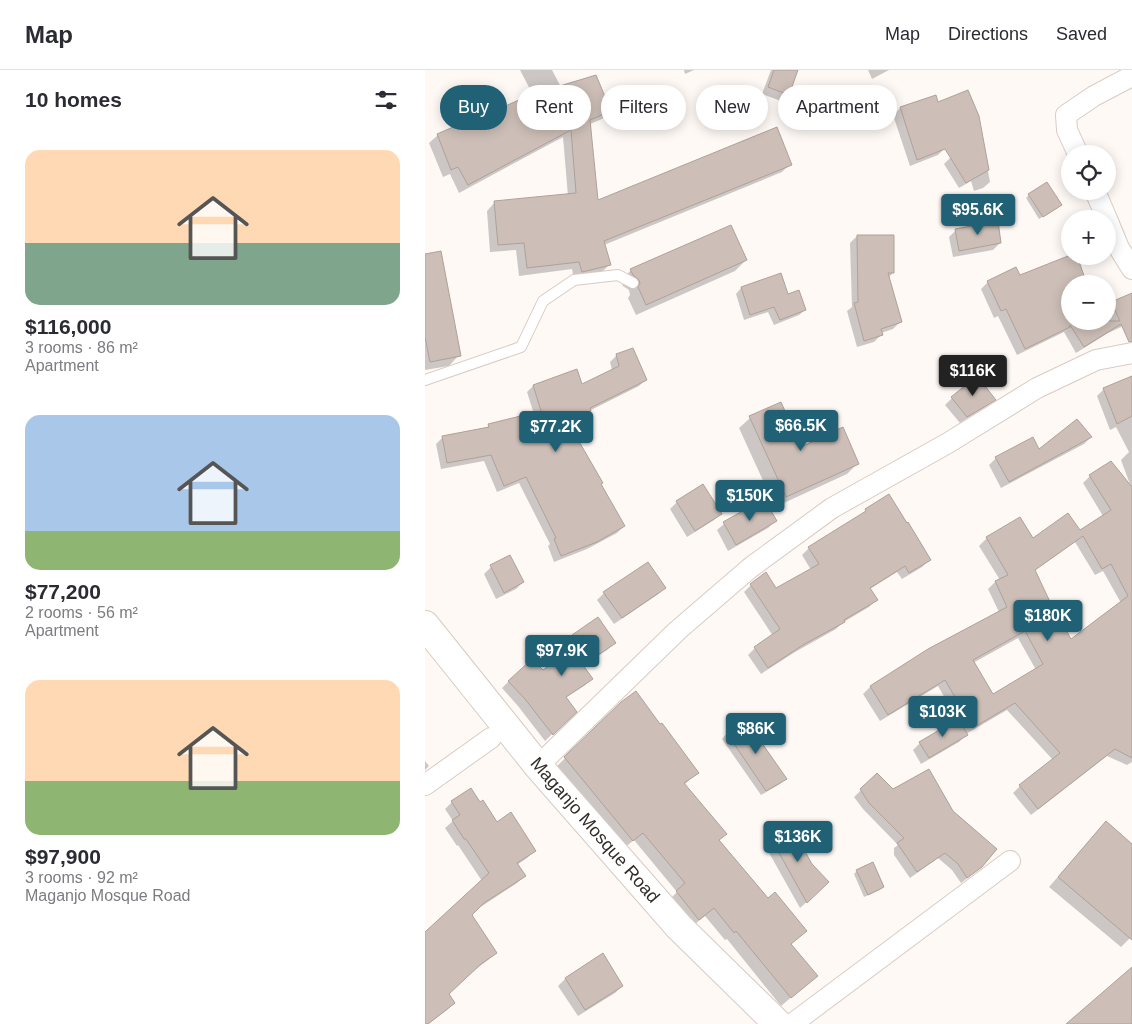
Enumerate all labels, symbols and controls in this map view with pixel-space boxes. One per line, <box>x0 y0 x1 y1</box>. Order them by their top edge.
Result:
text: Map <box>25 21 73 48</box>
text: Map <box>885 24 920 44</box>
text: Directions <box>948 24 1028 44</box>
text: Saved <box>1056 24 1107 44</box>
chip: Buy <box>440 85 507 130</box>
chip: Rent <box>517 85 591 130</box>
chip: Filters <box>601 85 686 130</box>
chip: New <box>696 85 768 130</box>
chip: Apartment <box>778 85 897 130</box>
icon: filters <box>372 86 400 114</box>
text: 10 homes <box>25 88 122 111</box>
map controls <box>1061 145 1116 330</box>
button: locate <box>1061 145 1116 200</box>
icon: home <box>168 183 258 273</box>
pin: $95.6K <box>937 194 1019 236</box>
text: $95.6K <box>952 201 1004 218</box>
button: + <box>1061 210 1116 265</box>
button: − <box>1061 275 1116 330</box>
text: $116,000 <box>25 315 111 338</box>
text: 3 rooms · 86 m² <box>25 339 138 356</box>
pin: $116K <box>938 354 1008 397</box>
text: Apartment <box>25 357 99 374</box>
text: $116K <box>950 362 996 379</box>
pin: $77.2K <box>515 410 597 453</box>
pin: $66.5K <box>760 410 842 452</box>
text: $66.5K <box>775 417 827 434</box>
text: $77.2K <box>530 418 582 435</box>
icon: home <box>168 448 258 538</box>
pin: $150K <box>715 480 785 522</box>
text: $150K <box>726 487 774 504</box>
text: $77,200 <box>25 580 101 603</box>
pin: $180K <box>1013 600 1083 642</box>
text: 2 rooms · 56 m² <box>25 604 138 621</box>
text: $180K <box>1024 607 1072 624</box>
text: Apartment <box>25 622 99 639</box>
pin: $97.9K <box>521 634 603 677</box>
text: $97.9K <box>536 642 588 659</box>
pin: $103K <box>908 696 978 738</box>
text: $103K <box>919 703 967 720</box>
pin: $86K <box>726 712 786 755</box>
icon: home <box>168 713 258 803</box>
text: $86K <box>737 720 775 737</box>
street label: Maganjo Mosque Road <box>526 753 664 907</box>
pin: $136K <box>763 820 833 863</box>
text: $136K <box>774 828 822 845</box>
text: $97,900 <box>25 845 101 868</box>
text: 3 rooms · 92 m² <box>25 869 138 886</box>
text: Maganjo Mosque Road <box>25 887 190 904</box>

